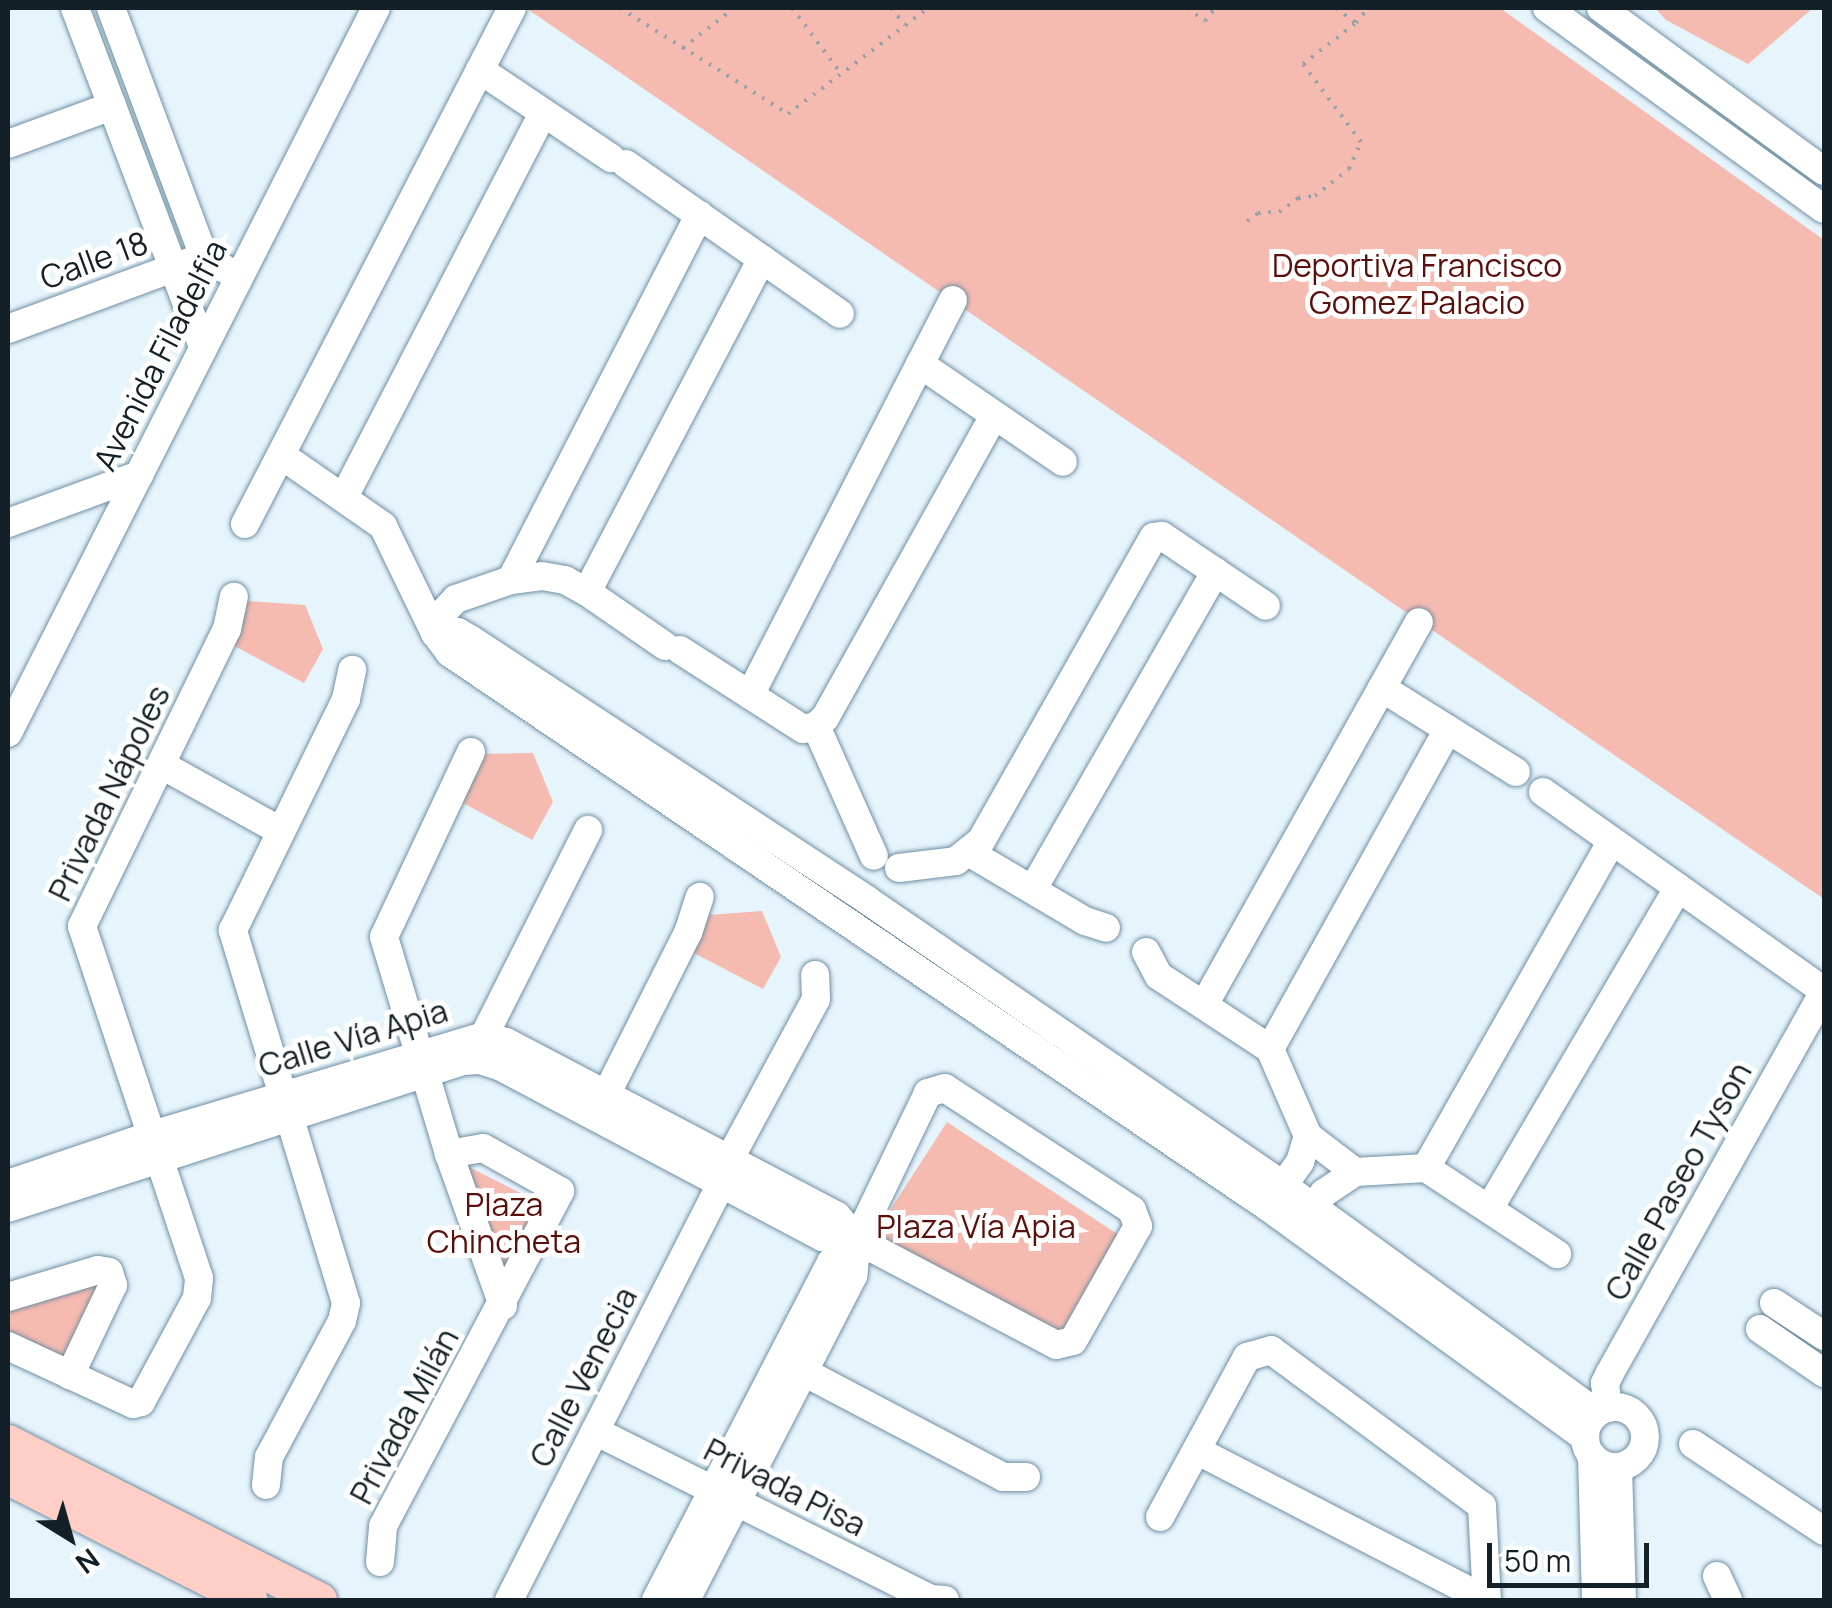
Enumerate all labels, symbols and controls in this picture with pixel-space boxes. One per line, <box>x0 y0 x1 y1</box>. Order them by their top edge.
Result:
street label: Calle 18 <box>35 223 153 297</box>
street label: Avenida Filadelfia <box>85 233 235 477</box>
park label: Deportiva Francisco Gomez Palacio <box>1272 247 1562 322</box>
street label: Privada Nápoles <box>40 679 178 907</box>
street label: Calle Vía Apia <box>254 991 452 1085</box>
street label: Calle Paseo Tyson <box>1597 1055 1759 1307</box>
park label: Plaza Chincheta <box>427 1186 581 1261</box>
park label: Plaza Vía Apia <box>876 1207 1076 1245</box>
street label: Calle Venecia <box>521 1281 645 1473</box>
street label: Privada Milán <box>342 1322 466 1510</box>
street label: Privada Pisa <box>698 1430 872 1544</box>
north arrow <box>20 1488 120 1588</box>
scale bar <box>1492 1523 1654 1585</box>
text: 50 m <box>1504 1540 1571 1581</box>
text: N <box>69 1541 108 1583</box>

